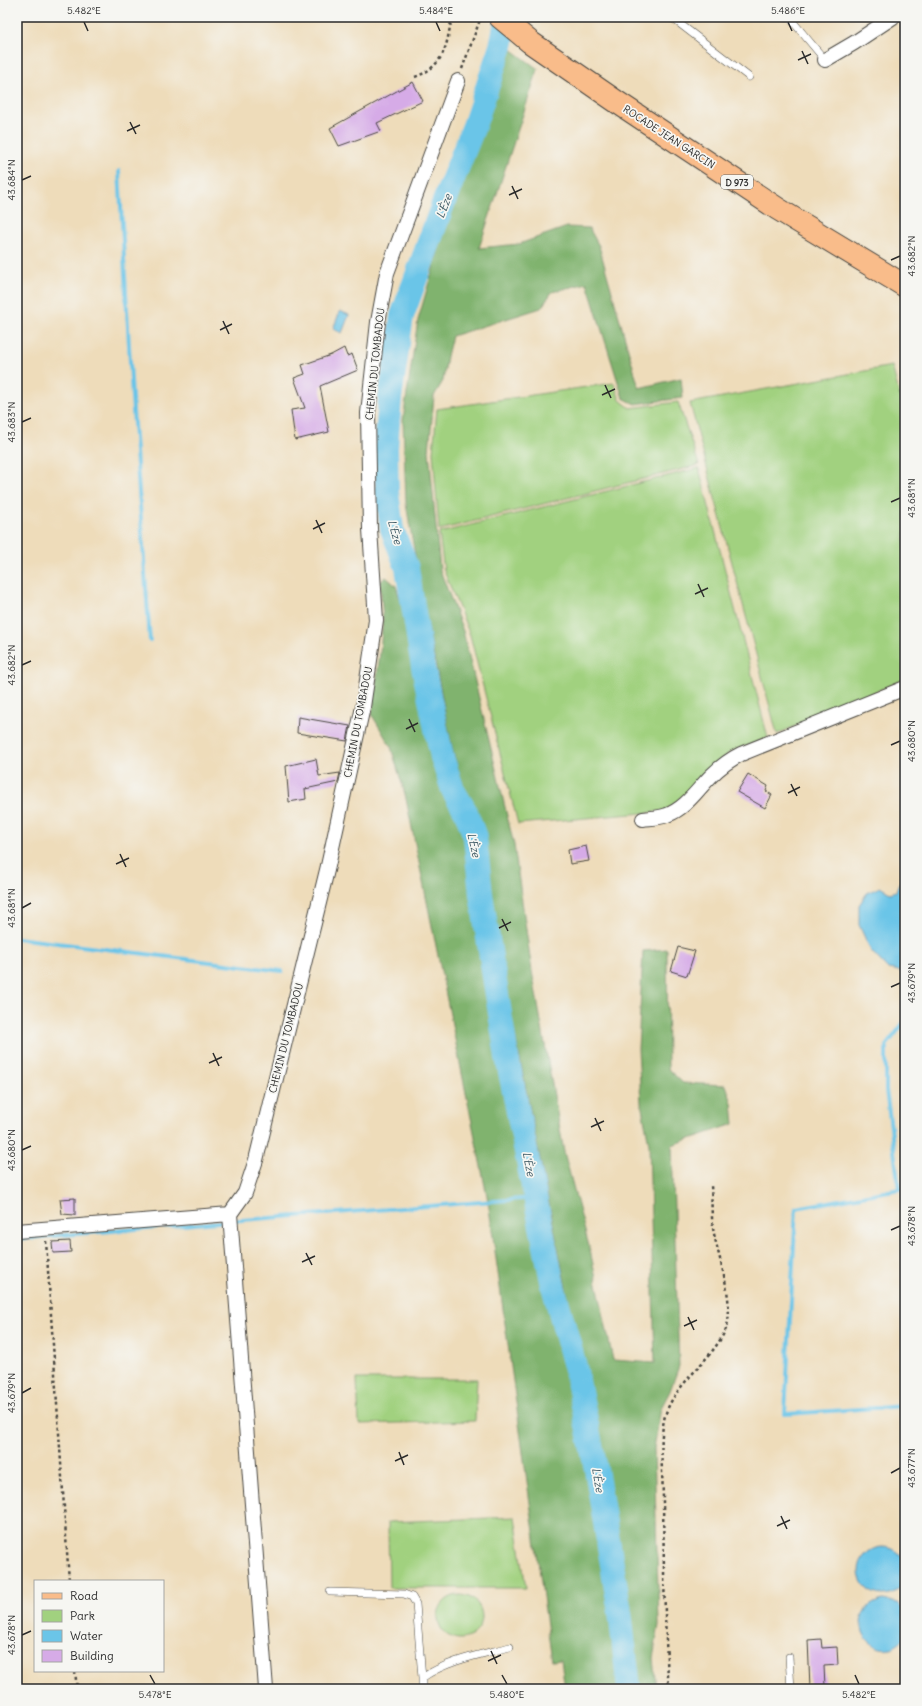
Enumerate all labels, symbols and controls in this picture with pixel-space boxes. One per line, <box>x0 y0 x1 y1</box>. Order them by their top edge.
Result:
text: 5.482°E <box>67 4 101 17</box>
text: 5.484°E <box>419 4 453 17</box>
text: 5.486°E <box>771 4 805 17</box>
street label: ROCADE JEAN GARCIN <box>621 102 717 172</box>
text: 43.684°N <box>5 159 18 201</box>
road number: D 973 <box>721 175 753 189</box>
water label: L'Èze <box>433 191 455 220</box>
text: 43.682°N <box>905 236 918 276</box>
street label: CHEMIN DU TOMBADOU <box>363 307 387 421</box>
text: 43.683°N <box>5 402 18 443</box>
text: 43.681°N <box>905 478 918 518</box>
water label: L'Èze <box>385 518 405 547</box>
text: 43.682°N <box>5 645 18 685</box>
street label: CHEMIN DU TOMBADOU <box>341 665 375 779</box>
text: 43.680°N <box>905 720 918 762</box>
water label: L'Èze <box>464 831 484 860</box>
text: 43.681°N <box>5 888 18 928</box>
text: 43.679°N <box>905 963 918 1003</box>
street label: CHEMIN DU TOMBADOU <box>266 982 306 1094</box>
text: 43.680°N <box>5 1129 18 1171</box>
water label: L'Èze <box>520 1151 538 1178</box>
text: 43.678°N <box>905 1206 918 1246</box>
text: 43.679°N <box>5 1373 18 1413</box>
text: 43.677°N <box>905 1448 918 1488</box>
water label: L'Èze <box>589 1467 607 1494</box>
legend <box>34 1580 164 1672</box>
text: Road <box>70 1588 98 1603</box>
text: Park <box>70 1608 95 1623</box>
text: 43.678°N <box>5 1615 18 1655</box>
text: Water <box>70 1628 103 1643</box>
text: Building <box>70 1648 114 1663</box>
text: 5.478°E <box>138 1688 172 1701</box>
text: 5.480°E <box>490 1688 525 1701</box>
text: 5.482°E <box>842 1688 876 1701</box>

